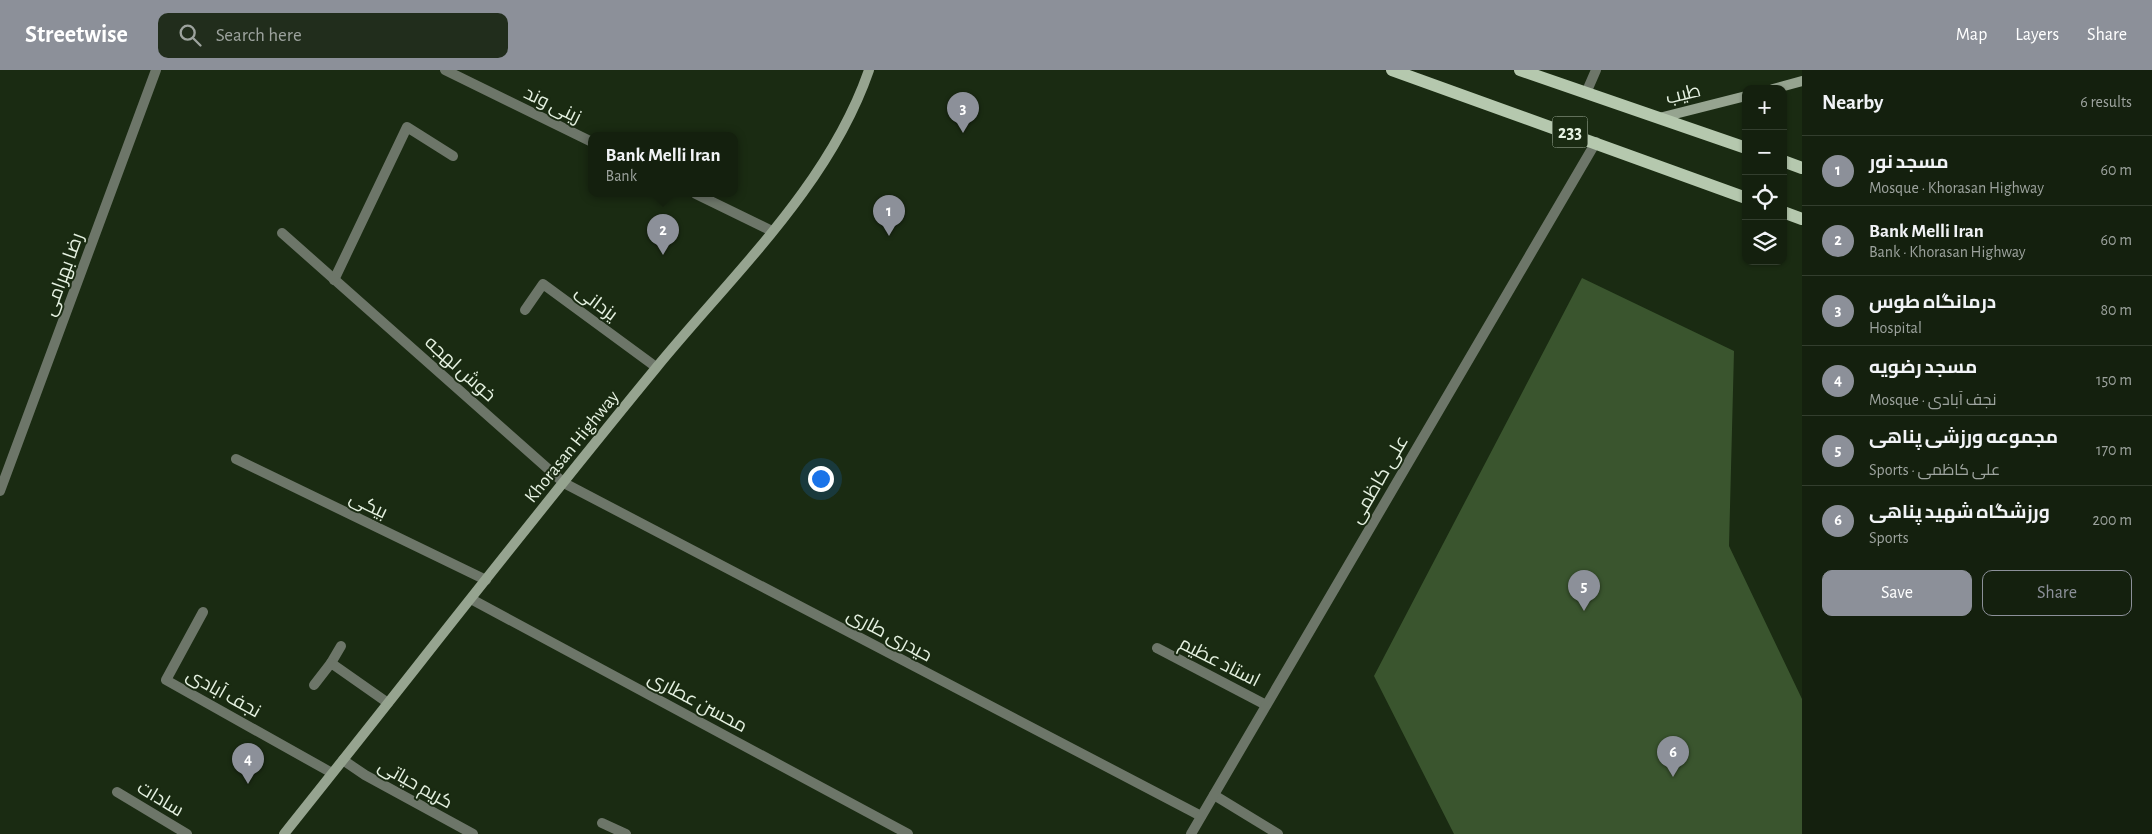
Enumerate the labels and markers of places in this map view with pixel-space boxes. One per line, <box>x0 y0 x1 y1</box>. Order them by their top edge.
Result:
pin: 3 <box>947 92 979 133</box>
pin: 1 <box>873 195 905 236</box>
pin: 2 <box>647 214 679 255</box>
pin: 5 <box>1568 570 1600 611</box>
pin: 6 <box>1657 736 1689 777</box>
pin: 4 <box>232 743 264 784</box>

